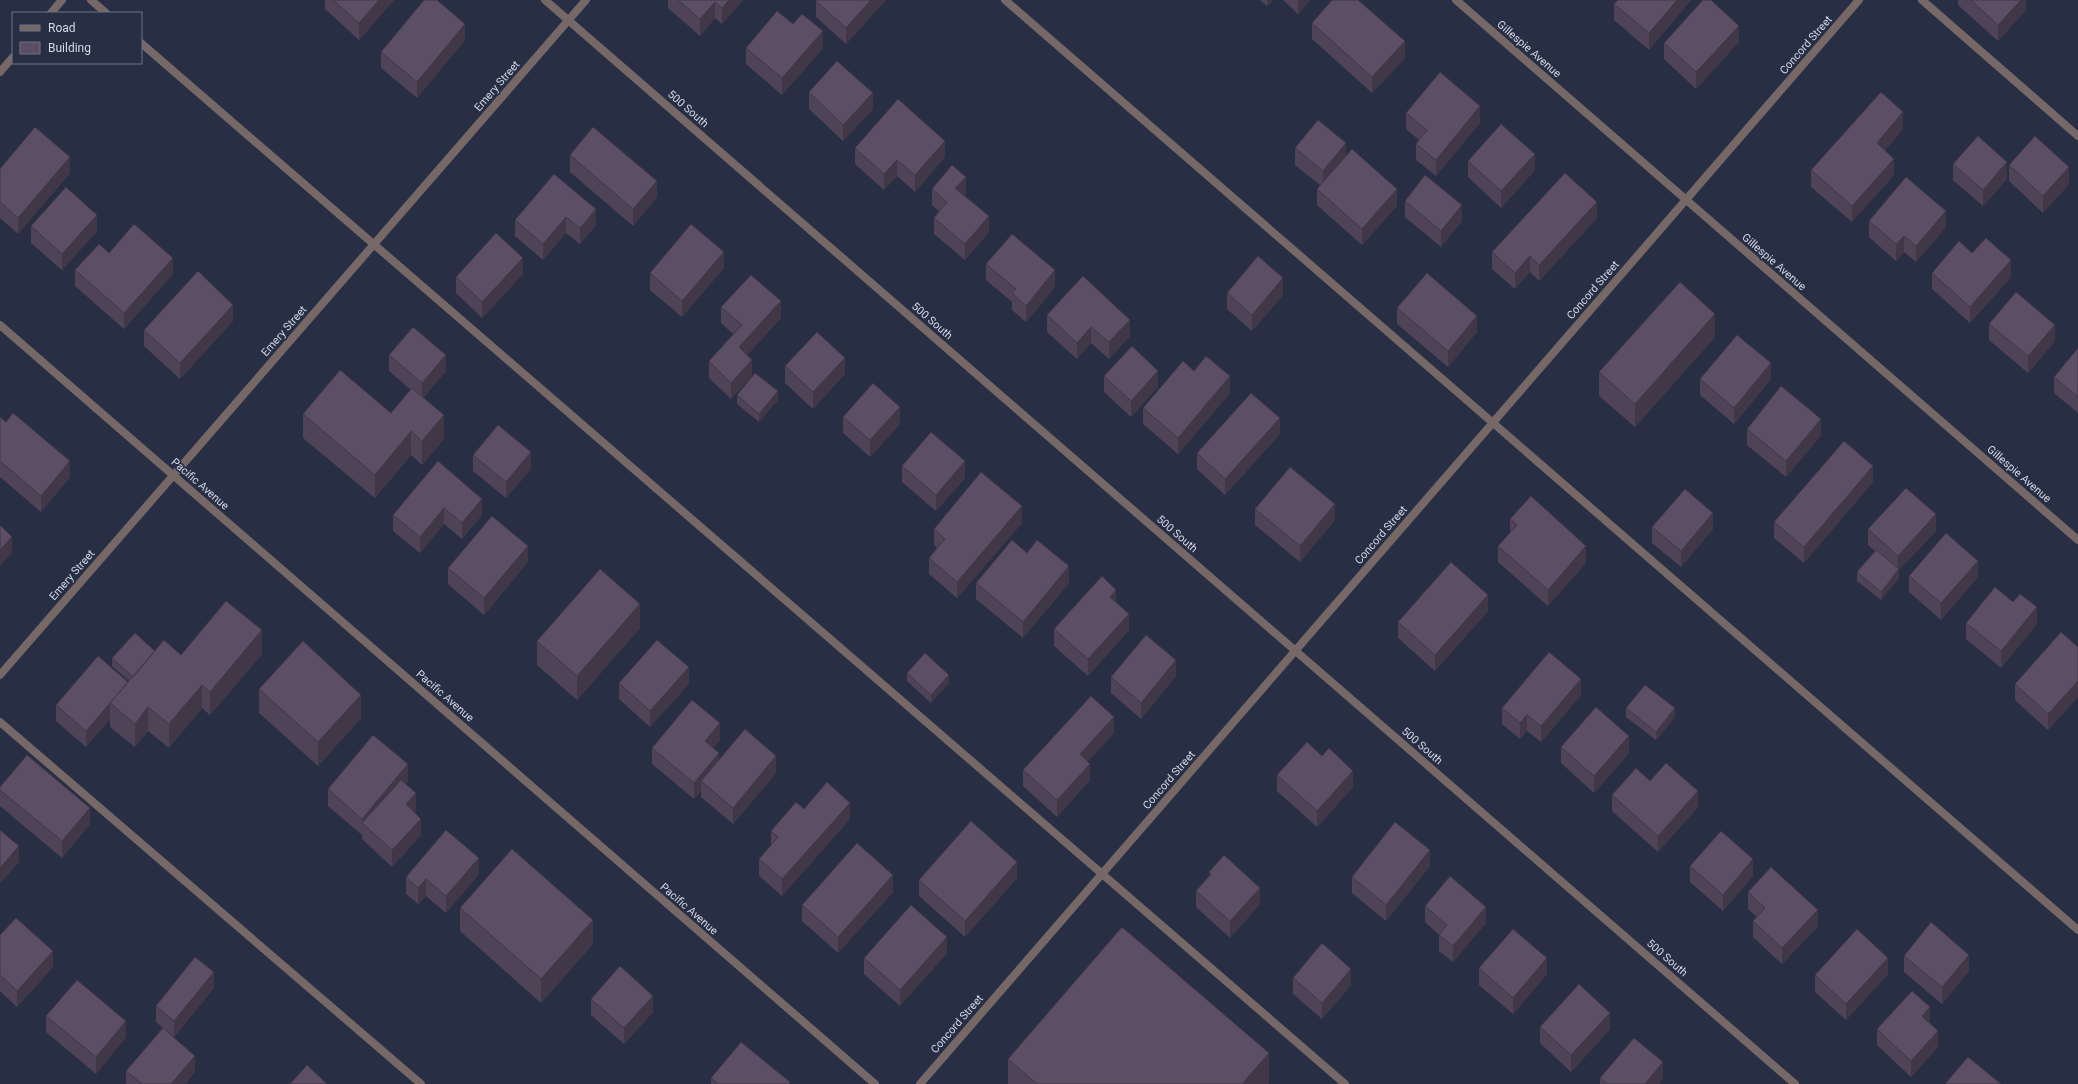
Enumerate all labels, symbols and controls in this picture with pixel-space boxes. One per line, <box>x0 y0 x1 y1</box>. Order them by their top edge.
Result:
legend <box>12 12 142 64</box>
street label: Concord Street <box>1777 13 1835 77</box>
street label: Gillespie Avenue <box>1494 18 1564 80</box>
text: Road <box>48 21 76 35</box>
text: Building <box>48 41 91 55</box>
street label: Emery Street <box>472 58 523 114</box>
street label: 500 South <box>665 88 711 130</box>
street label: Gillespie Avenue <box>1739 231 1809 293</box>
street label: Concord Street <box>1564 258 1622 322</box>
street label: 500 South <box>909 300 955 342</box>
street label: Emery Street <box>259 303 310 359</box>
street label: Gillespie Avenue <box>1984 443 2054 505</box>
street label: Pacific Avenue <box>169 456 231 513</box>
street label: Concord Street <box>1352 503 1410 567</box>
street label: 500 South <box>1154 513 1200 555</box>
street label: Emery Street <box>47 547 98 603</box>
street label: Pacific Avenue <box>414 668 476 725</box>
street label: 500 South <box>1399 725 1445 767</box>
street label: Concord Street <box>1140 748 1198 812</box>
street label: Pacific Avenue <box>658 881 720 938</box>
street label: 500 South <box>1644 937 1690 979</box>
street label: Concord Street <box>928 992 986 1056</box>

